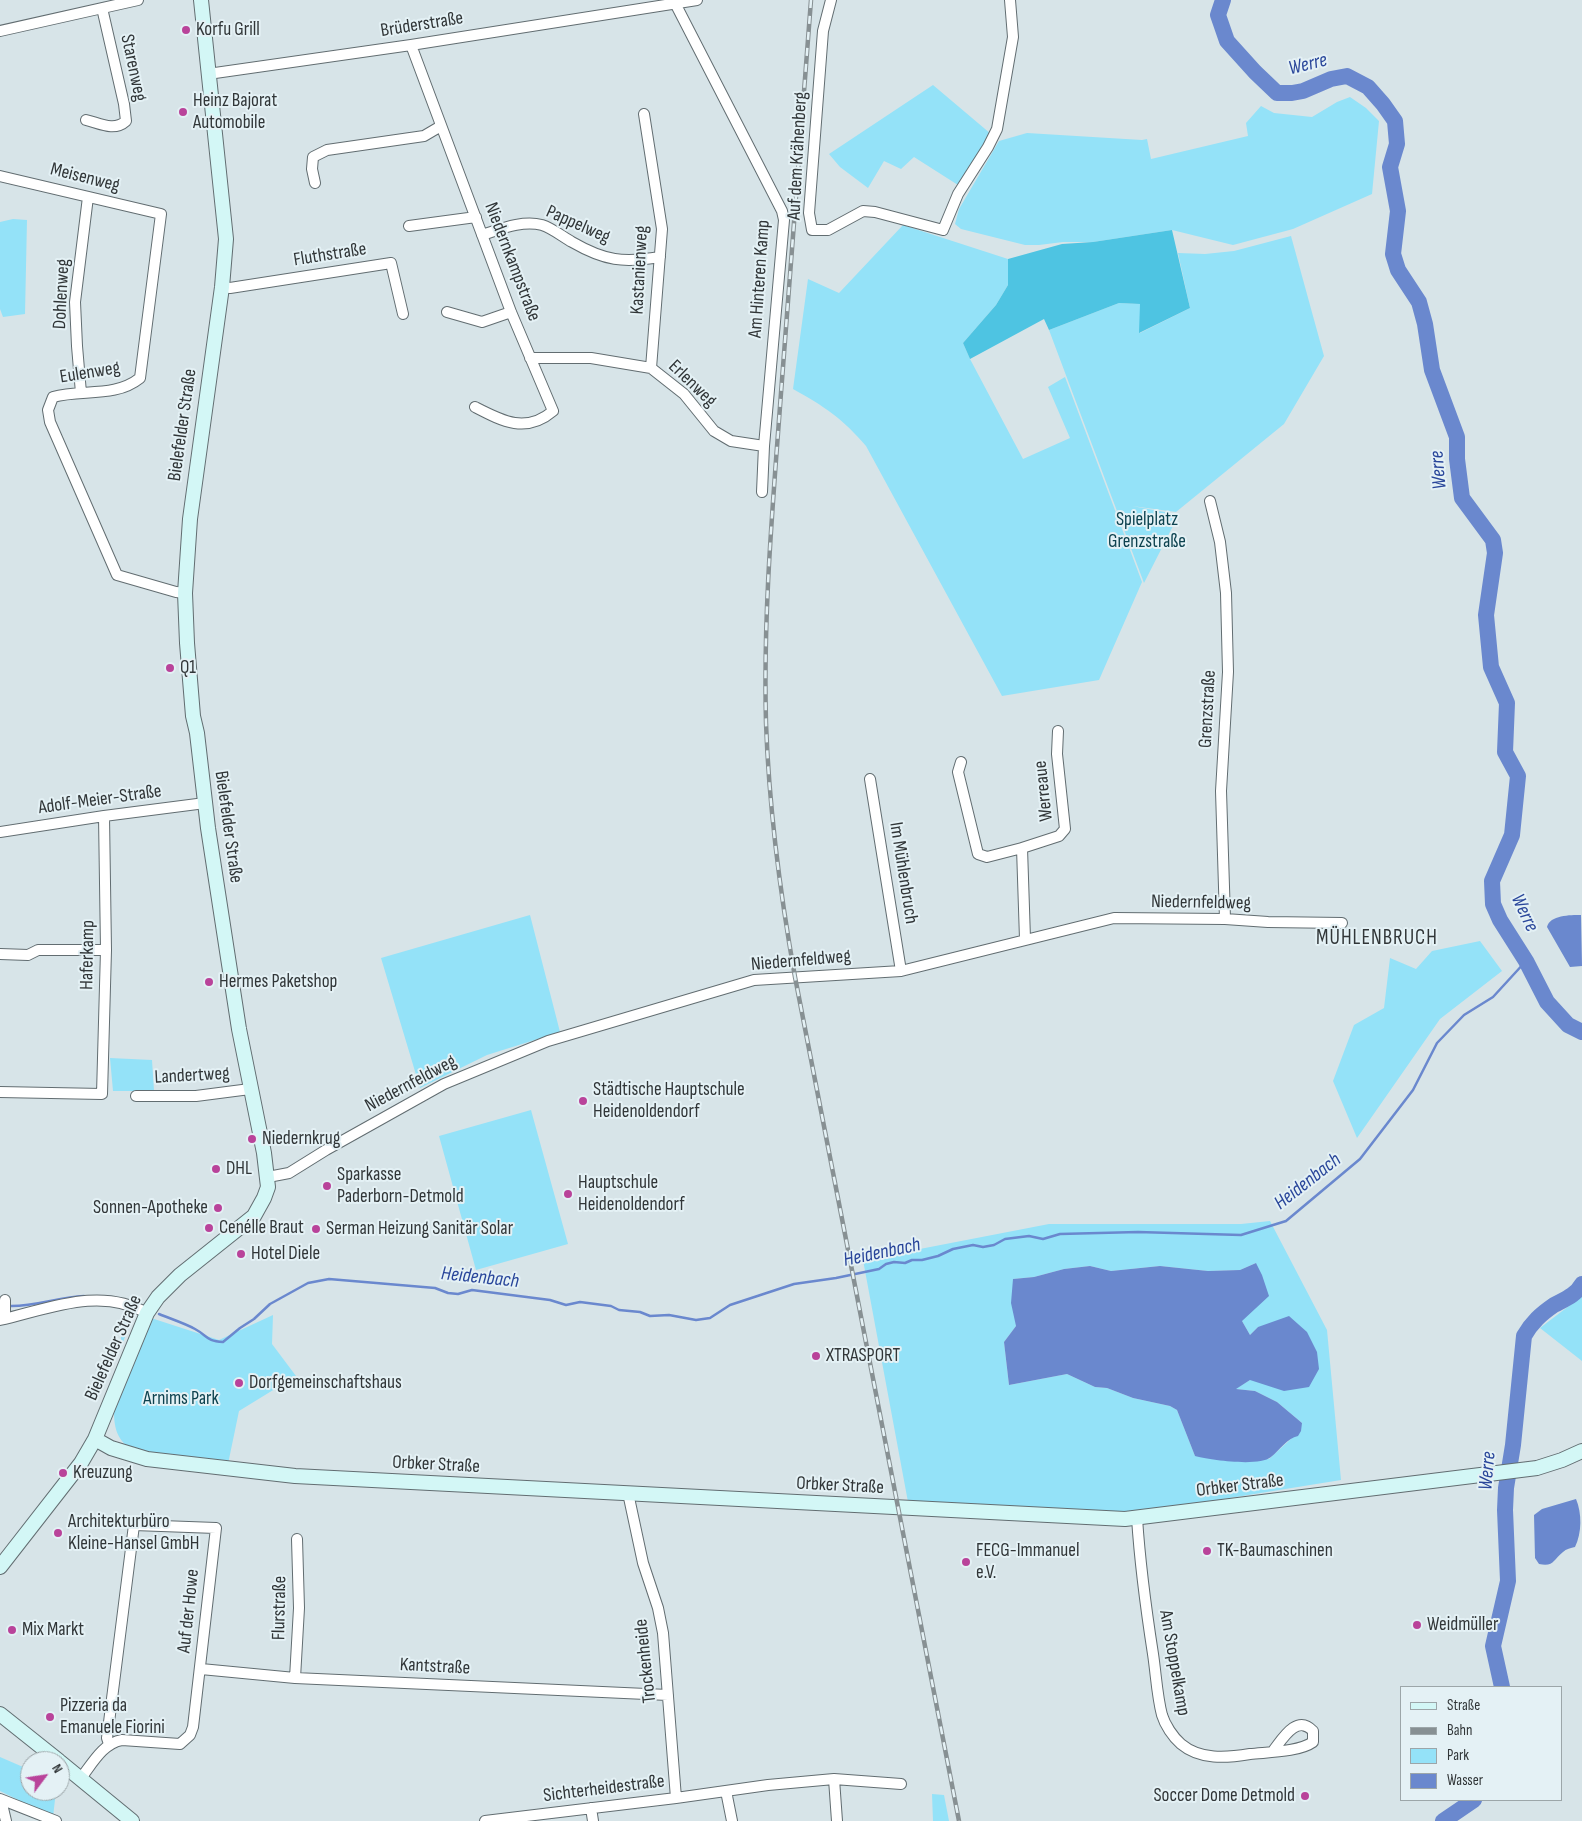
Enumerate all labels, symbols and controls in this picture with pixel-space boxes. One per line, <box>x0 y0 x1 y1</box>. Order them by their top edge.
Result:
street label: Brüderstraße <box>379 7 465 43</box>
place label: Korfu Grill <box>196 19 260 41</box>
marker: Korfu Grill <box>180 24 192 36</box>
street label: Starenweg <box>115 32 151 104</box>
water label: Werre <box>1286 49 1330 81</box>
place label: Heinz Bajorat Automobile <box>193 90 277 134</box>
street label: Auf dem Krähenberg <box>783 91 813 221</box>
marker: Heinz Bajorat Automobile <box>177 106 189 118</box>
street label: Meisenweg <box>48 158 122 198</box>
street label: Niedernkampstraße <box>479 199 545 325</box>
street label: Pappelweg <box>542 201 614 249</box>
street label: Am Hinteren Kamp <box>745 219 775 339</box>
street label: Kastanienweg <box>626 225 654 315</box>
street label: Fluthstraße <box>292 238 368 272</box>
street label: Dohlenweg <box>49 258 75 330</box>
street label: Erlenweg <box>663 356 721 412</box>
street label: Eulenweg <box>58 357 122 389</box>
street label: Bielefelder Straße <box>164 367 202 483</box>
water label: Werre <box>1425 450 1453 490</box>
park label: Spielplatz Grenzstraße <box>1108 509 1186 553</box>
place label: Q1 <box>180 657 196 679</box>
marker: Q1 <box>164 662 176 674</box>
street label: Grenzstraße <box>1195 669 1221 749</box>
street label: Werreaue <box>1029 760 1059 822</box>
street label: Bielefelder Straße <box>209 769 247 885</box>
street label: Adolf-Meier-Straße <box>37 780 163 820</box>
street label: Im Mühlenbruch <box>884 820 922 926</box>
water label: Werre <box>1505 890 1543 936</box>
street label: Niedernfeldweg <box>1151 891 1251 915</box>
street label: Haferkamp <box>76 920 100 990</box>
district label: MÜHLENBRUCH <box>1315 926 1439 952</box>
street label: Niedernfeldweg <box>750 945 852 977</box>
place label: Hermes Paketshop <box>219 971 337 993</box>
marker: Hermes Paketshop <box>203 976 215 988</box>
street label: Niedernfeldweg <box>362 1050 460 1118</box>
street label: Landertweg <box>154 1063 230 1089</box>
place label: Städtische Hauptschule Heidenoldendorf <box>593 1079 745 1123</box>
marker: Städtische Hauptschule Heidenoldendorf <box>577 1095 589 1107</box>
place label: Niedernkrug <box>262 1128 340 1150</box>
marker: Niedernkrug <box>246 1133 258 1145</box>
water label: Heidenbach <box>1270 1148 1346 1216</box>
place label: DHL <box>226 1158 252 1180</box>
marker: DHL <box>210 1163 222 1175</box>
place label: Sparkasse Paderborn-Detmold <box>337 1164 464 1208</box>
place label: Hauptschule Heidenoldendorf <box>578 1172 685 1216</box>
marker: Sparkasse Paderborn-Detmold <box>321 1180 333 1192</box>
marker: Hauptschule Heidenoldendorf <box>562 1188 574 1200</box>
place label: Sonnen-Apotheke <box>93 1197 208 1219</box>
marker: Sonnen-Apotheke <box>212 1202 224 1214</box>
place label: Cenélle Braut <box>219 1217 304 1239</box>
place label: Serman Heizung Sanitär Solar <box>326 1218 513 1240</box>
marker: Cenélle Braut <box>203 1222 215 1234</box>
marker: Serman Heizung Sanitär Solar <box>310 1223 322 1235</box>
water label: Heidenbach <box>841 1233 923 1273</box>
place label: Hotel Diele <box>251 1243 320 1265</box>
marker: Hotel Diele <box>235 1248 247 1260</box>
water label: Heidenbach <box>440 1262 520 1294</box>
street label: Bielefelder Straße <box>81 1292 147 1404</box>
place label: XTRASPORT <box>826 1345 900 1367</box>
marker: XTRASPORT <box>810 1350 822 1362</box>
place label: Dorfgemeinschaftshaus <box>249 1372 402 1394</box>
marker: Dorfgemeinschaftshaus <box>233 1377 245 1389</box>
park label: Arnims Park <box>143 1388 219 1410</box>
street label: Orbker Straße <box>392 1451 480 1479</box>
water label: Werre <box>1474 1451 1502 1491</box>
place label: Kreuzung <box>73 1462 133 1484</box>
marker: Kreuzung <box>57 1467 69 1479</box>
street label: Orbker Straße <box>1195 1469 1285 1503</box>
street label: Orbker Straße <box>796 1472 884 1500</box>
place label: Architekturbüro Kleine-Hansel GmbH <box>68 1511 199 1555</box>
marker: Architekturbüro Kleine-Hansel GmbH <box>52 1527 64 1539</box>
place label: FECG-Immanuel e.V. <box>976 1540 1079 1584</box>
place label: TK-Baumaschinen <box>1217 1540 1333 1562</box>
marker: TK-Baumaschinen <box>1201 1545 1213 1557</box>
marker: FECG-Immanuel e.V. <box>960 1556 972 1568</box>
street label: Auf der Howe <box>173 1568 205 1654</box>
street label: Flurstraße <box>268 1576 292 1640</box>
street label: Am Stoppelkamp <box>1153 1608 1195 1718</box>
place label: Weidmüller <box>1427 1614 1498 1636</box>
street label: Trockenheide <box>630 1618 662 1704</box>
place label: Mix Markt <box>22 1619 84 1641</box>
marker: Weidmüller <box>1411 1619 1423 1631</box>
marker: Mix Markt <box>6 1624 18 1636</box>
street label: Kantstraße <box>399 1654 471 1680</box>
legend <box>1400 1686 1562 1801</box>
place label: Pizzeria da Emanuele Fiorini <box>60 1695 165 1739</box>
text: Straße <box>1447 1696 1480 1715</box>
marker: Pizzeria da Emanuele Fiorini <box>44 1711 56 1723</box>
text: Bahn <box>1447 1721 1472 1740</box>
text: Park <box>1447 1746 1469 1765</box>
north arrow <box>20 1751 70 1801</box>
text: N <box>48 1761 67 1776</box>
street label: Sichterheidestraße <box>542 1770 666 1808</box>
text: Wasser <box>1447 1771 1483 1790</box>
place label: Soccer Dome Detmold <box>1153 1785 1295 1807</box>
marker: Soccer Dome Detmold <box>1299 1790 1311 1802</box>

